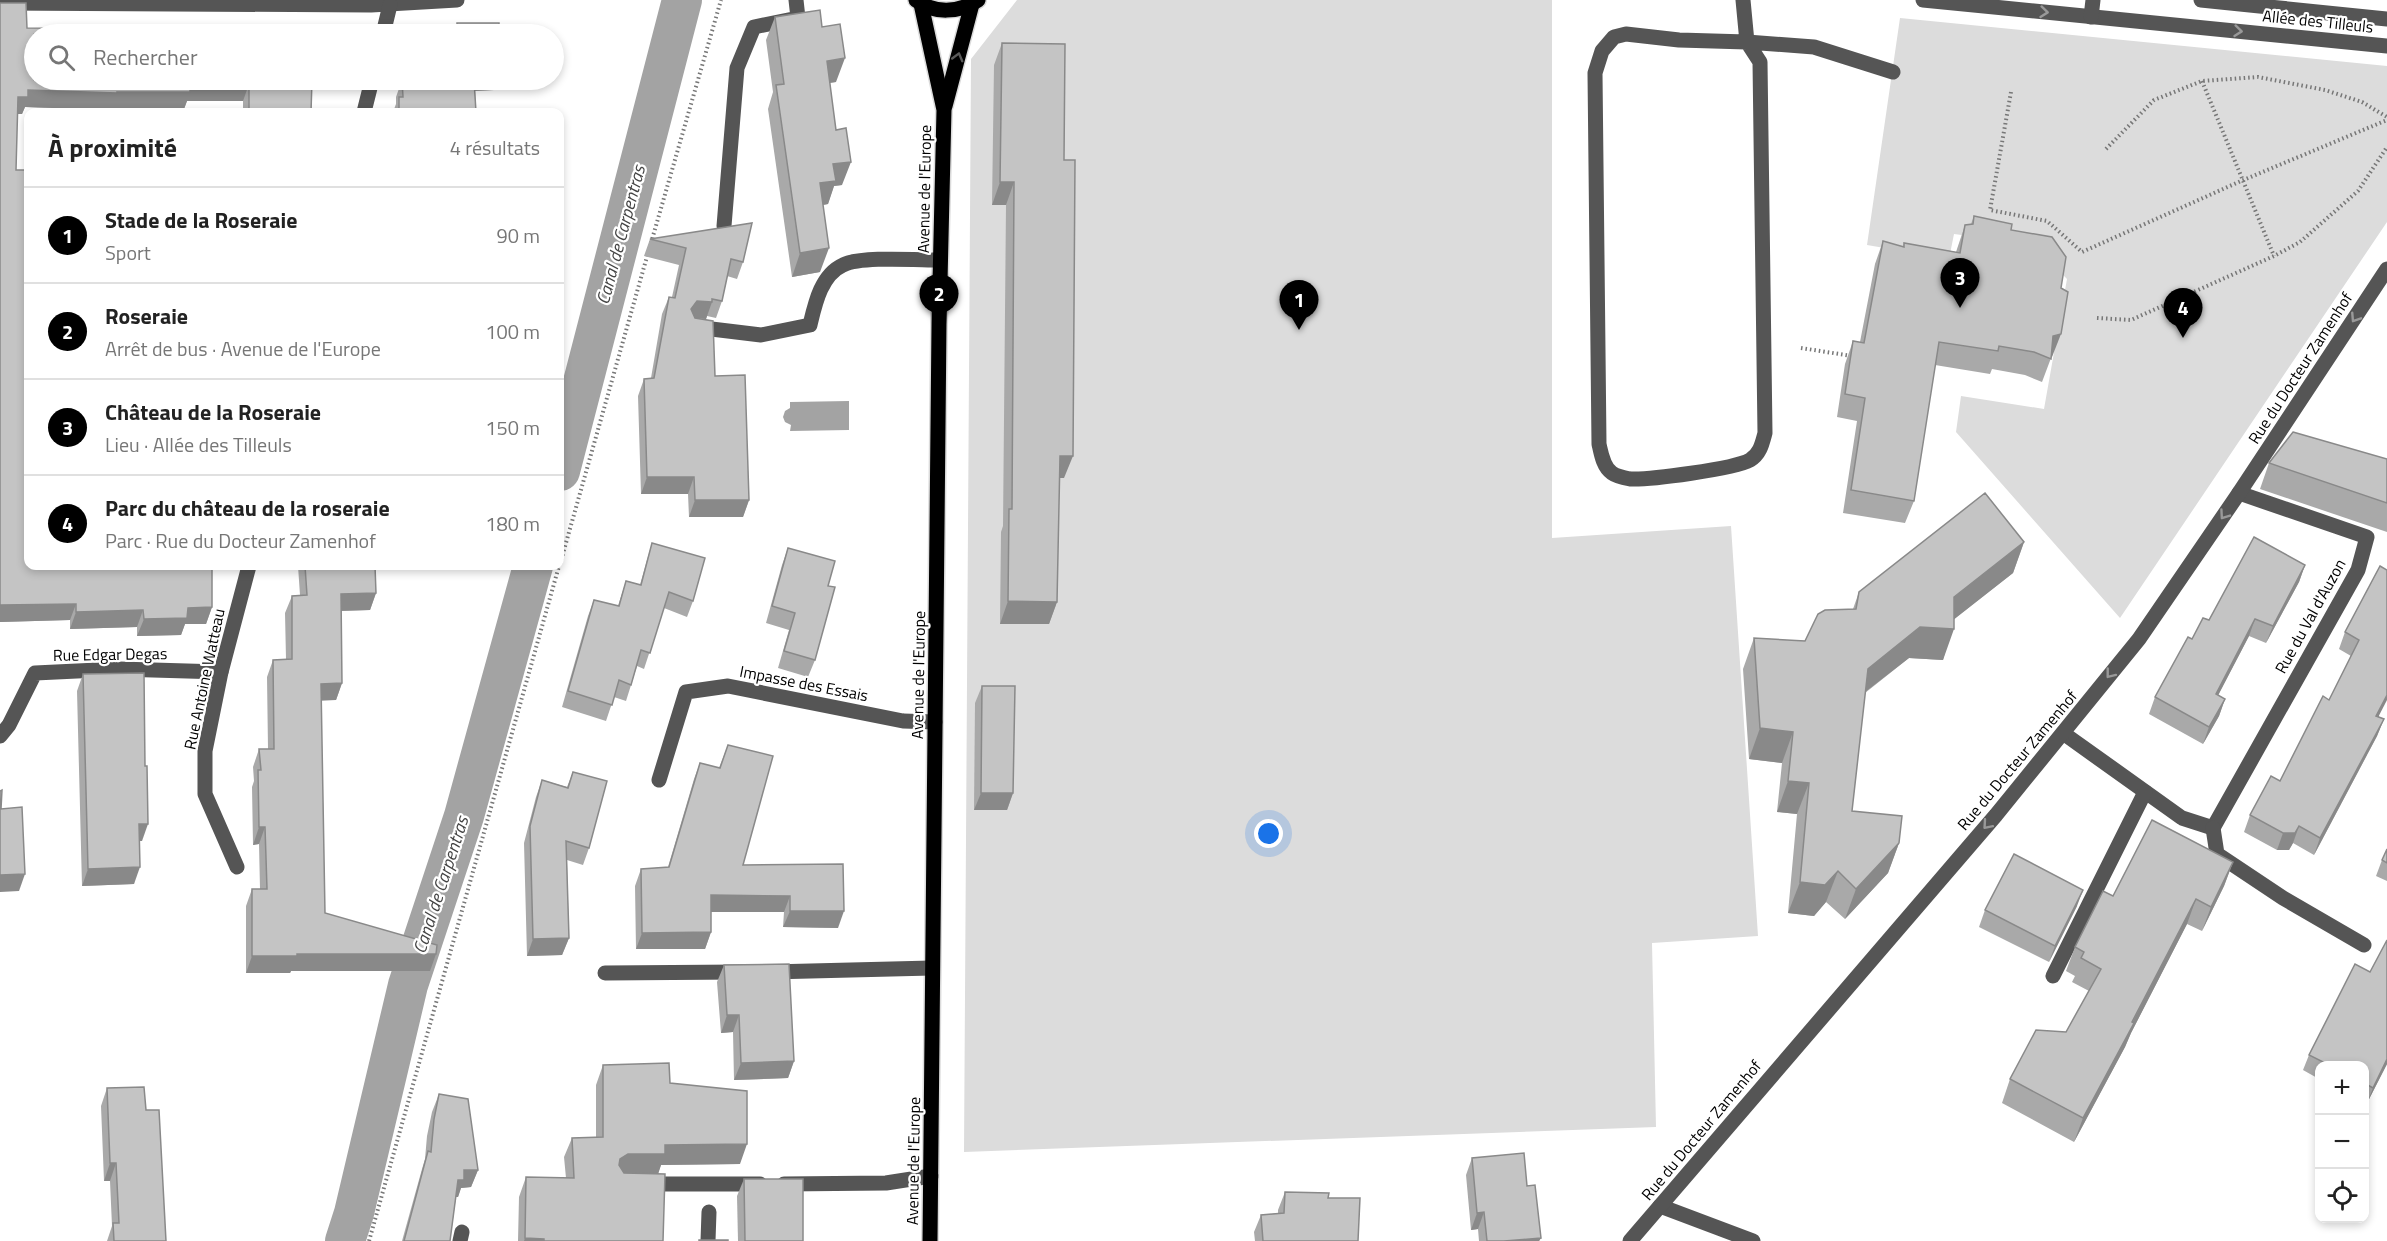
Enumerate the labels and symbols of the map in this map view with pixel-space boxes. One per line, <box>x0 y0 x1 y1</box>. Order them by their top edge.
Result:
street label: Allée des Tilleuls <box>2261 3 2375 39</box>
one-way arrow <box>2039 5 2049 18</box>
one-way arrow <box>2234 24 2243 37</box>
one-way arrow <box>951 53 963 63</box>
street label: Avenue de l'Europe <box>911 125 937 253</box>
water label: Canal de Carpentras <box>589 161 652 307</box>
pin: 3 <box>1940 258 1980 308</box>
pin: 2 <box>920 274 958 324</box>
pin: 1 <box>1280 280 1318 330</box>
street label: Rue du Docteur Zamenhof <box>2242 287 2358 448</box>
pin: 4 <box>2164 288 2202 338</box>
one-way arrow <box>2351 311 2362 322</box>
one-way arrow <box>2220 509 2231 520</box>
street label: Rue du Val d'Auzon <box>2268 554 2352 678</box>
street label: Rue Antoine Watteau <box>177 606 231 752</box>
street label: Avenue de l'Europe <box>905 611 931 739</box>
street label: Rue Edgar Degas <box>53 641 167 667</box>
street label: Impasse des Essais <box>738 659 870 707</box>
one-way arrow <box>2107 667 2118 678</box>
street label: Rue du Docteur Zamenhof <box>1951 684 2083 835</box>
water label: Canal de Carpentras <box>406 812 476 957</box>
one-way arrow <box>1983 818 1994 829</box>
your location <box>1254 819 1283 848</box>
street label: Rue du Docteur Zamenhof <box>1635 1054 1767 1205</box>
street label: Avenue de l'Europe <box>900 1097 926 1225</box>

